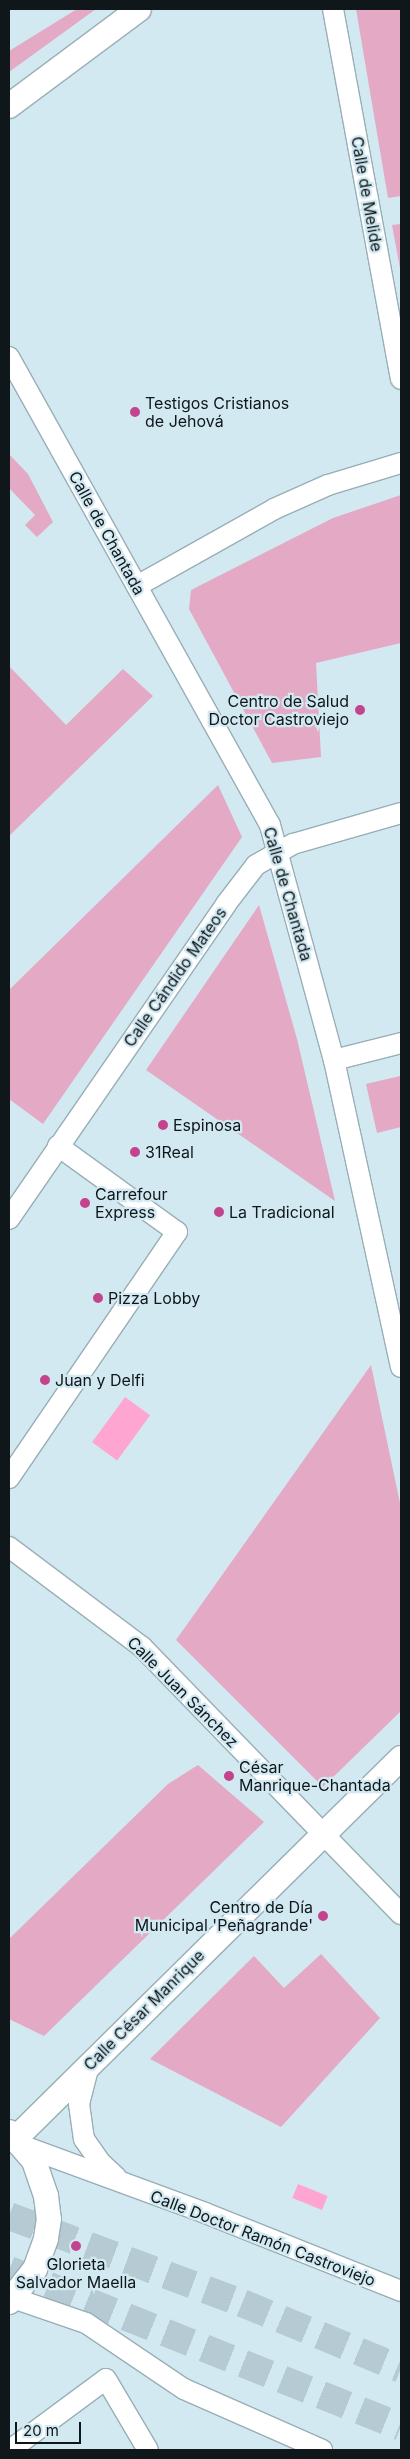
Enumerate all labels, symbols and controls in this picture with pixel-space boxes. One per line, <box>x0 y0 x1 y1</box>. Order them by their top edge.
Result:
street label: Calle de Melide <box>347 135 387 253</box>
place label: Testigos Cristianos de Jehová <box>145 393 289 431</box>
marker: Testigos Cristianos de Jehová <box>129 406 141 418</box>
street label: Calle de Chantada <box>65 468 149 598</box>
place label: Centro de Salud Doctor Castroviejo <box>208 691 349 729</box>
marker: Centro de Salud Doctor Castroviejo <box>353 703 367 717</box>
street label: Calle de Chantada <box>260 825 316 963</box>
street label: Calle Cándido Mateos <box>120 904 230 1050</box>
place label: Espinosa <box>173 1115 241 1135</box>
marker: Espinosa <box>157 1119 169 1131</box>
place label: 31Real <box>145 1142 194 1162</box>
marker: 31Real <box>129 1146 141 1158</box>
place label: Carrefour Express <box>95 1184 168 1222</box>
marker: Carrefour Express <box>79 1197 91 1209</box>
place label: La Tradicional <box>229 1202 335 1222</box>
marker: La Tradicional <box>213 1206 225 1218</box>
place label: Pizza Lobby <box>108 1288 200 1308</box>
marker: Pizza Lobby <box>92 1292 104 1304</box>
place label: Juan y Delfi <box>55 1370 145 1390</box>
marker: Juan y Delfi <box>39 1374 51 1386</box>
street label: Calle Juan Sánchez <box>124 1633 242 1751</box>
place label: César Manrique-Chantada <box>239 1757 391 1795</box>
marker: César Manrique-Chantada <box>223 1770 235 1782</box>
place label: Centro de Día Municipal 'Peñagrande' <box>135 1897 313 1935</box>
marker: Centro de Día Municipal 'Peñagrande' <box>317 1910 329 1922</box>
street label: Calle César Manrique <box>80 1946 208 2074</box>
street label: Calle Doctor Ramón Castroviejo <box>148 2186 378 2290</box>
marker: Glorieta Salvador Maella <box>70 2240 82 2252</box>
place label: Glorieta Salvador Maella <box>16 2254 136 2292</box>
scale bar <box>18 2412 84 2444</box>
text: 20 m <box>23 2421 59 2440</box>

